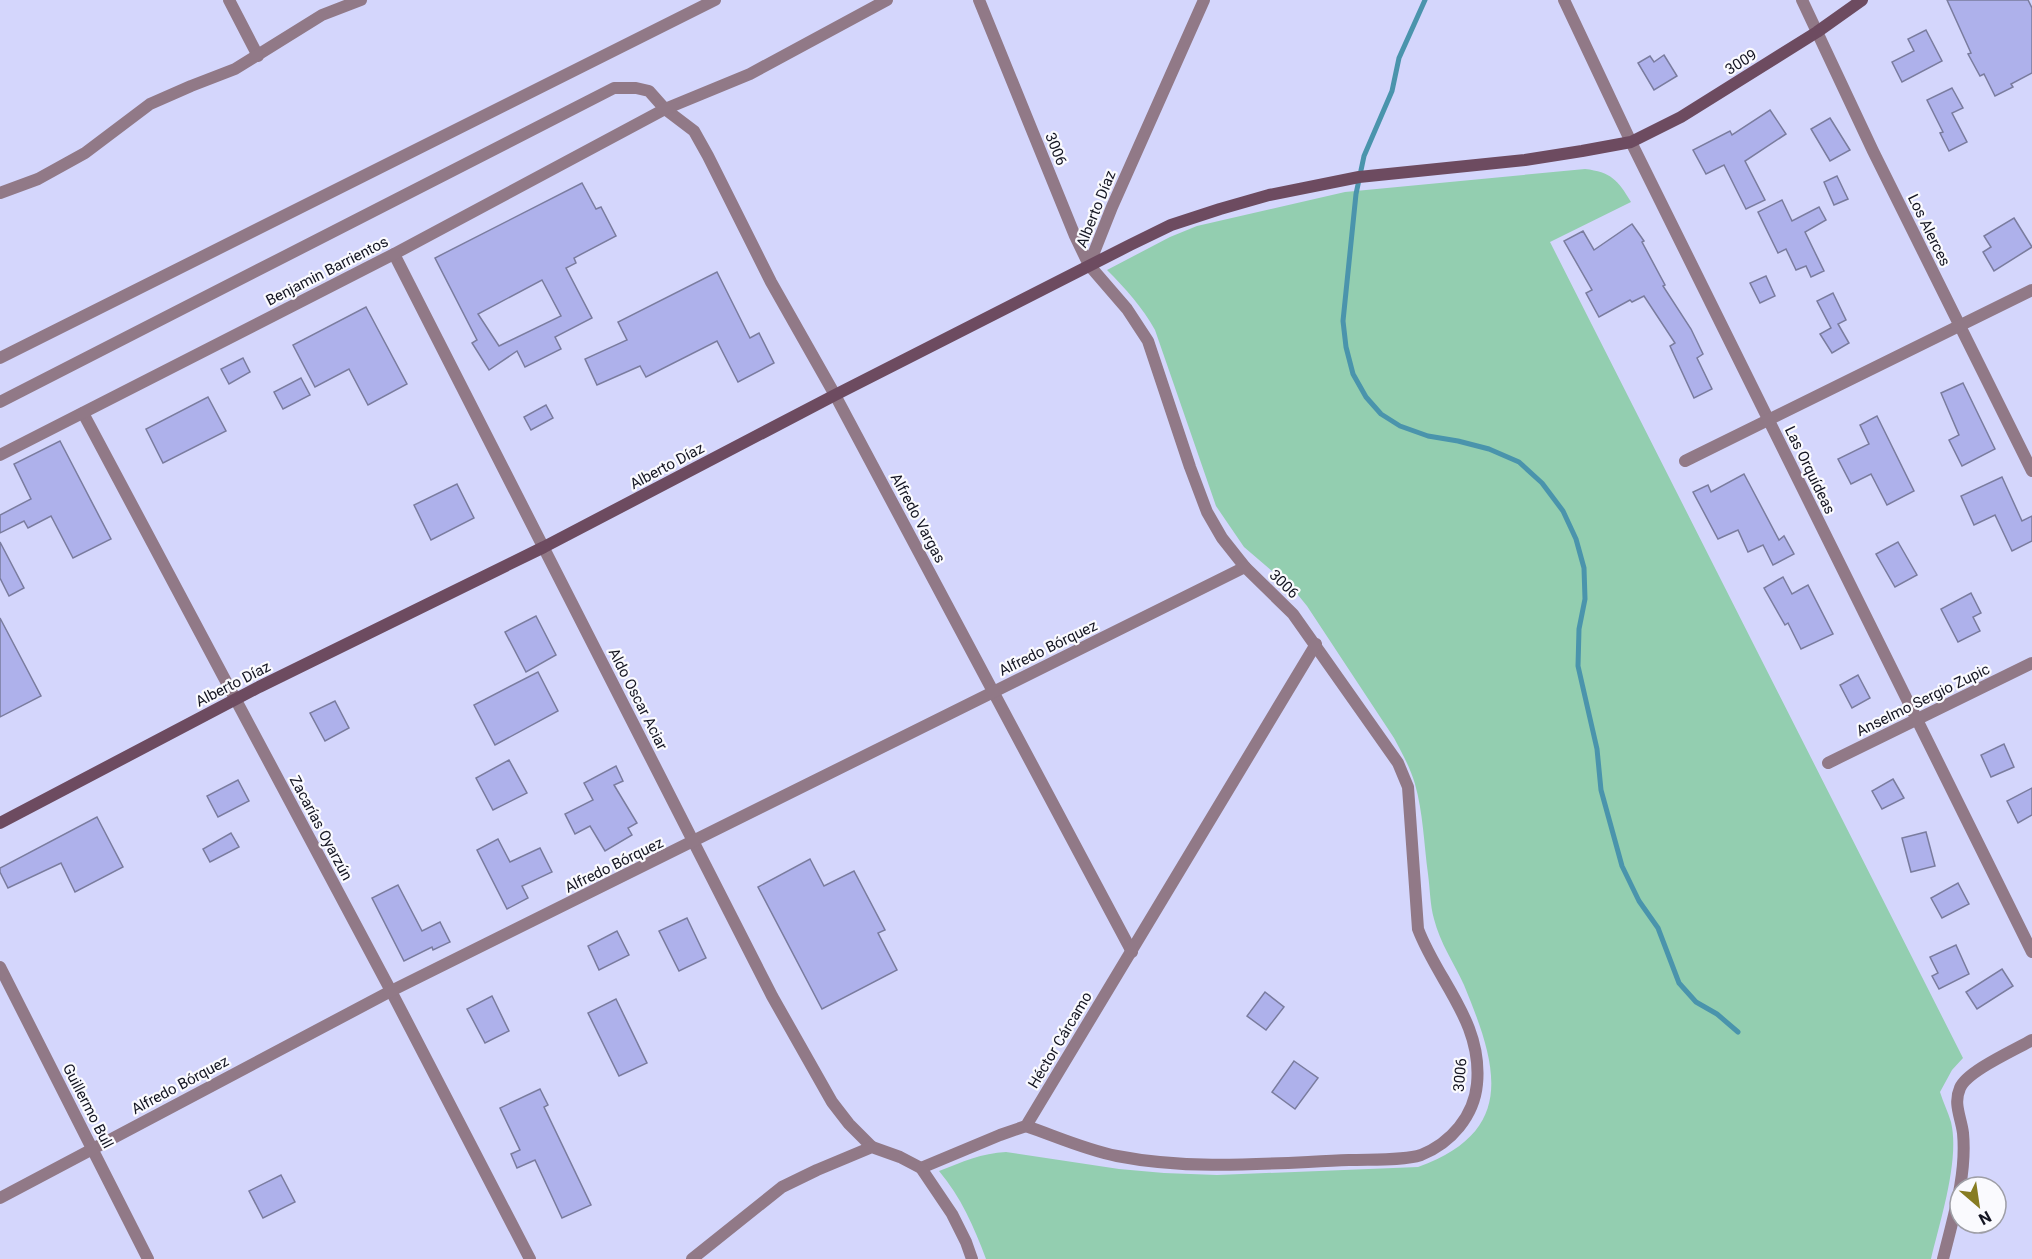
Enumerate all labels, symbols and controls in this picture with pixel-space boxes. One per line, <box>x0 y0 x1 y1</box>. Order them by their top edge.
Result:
street label: 3009 <box>1722 45 1760 79</box>
street label: 3006 <box>1041 130 1071 168</box>
street label: Alberto Díaz <box>1072 168 1120 250</box>
street label: Los Alerces <box>1904 191 1954 269</box>
street label: Benjamin Barrientos <box>263 232 391 310</box>
street label: Las Orquídeas <box>1781 423 1839 517</box>
street label: Alberto Díaz <box>627 439 707 493</box>
street label: Alfredo Vargas <box>887 470 949 566</box>
street label: 3006 <box>1266 566 1302 602</box>
street label: Alfredo Bórquez <box>996 616 1100 680</box>
street label: Aldo Oscar Aciar <box>605 645 671 753</box>
street label: Alberto Díaz <box>193 657 273 711</box>
street label: Anselmo Sergio Zupic <box>1853 660 1993 740</box>
street label: Zacarías Oyarzún <box>286 773 356 883</box>
street label: Alfredo Bórquez <box>562 833 666 897</box>
street label: Héctor Cárcamo <box>1024 989 1096 1091</box>
street label: Alfredo Bórquez <box>128 1052 232 1118</box>
street label: 3006 <box>1450 1057 1470 1093</box>
street label: Guillermo Bull <box>59 1061 117 1151</box>
north arrow <box>1948 1175 2008 1235</box>
text: N <box>1975 1207 1995 1229</box>

